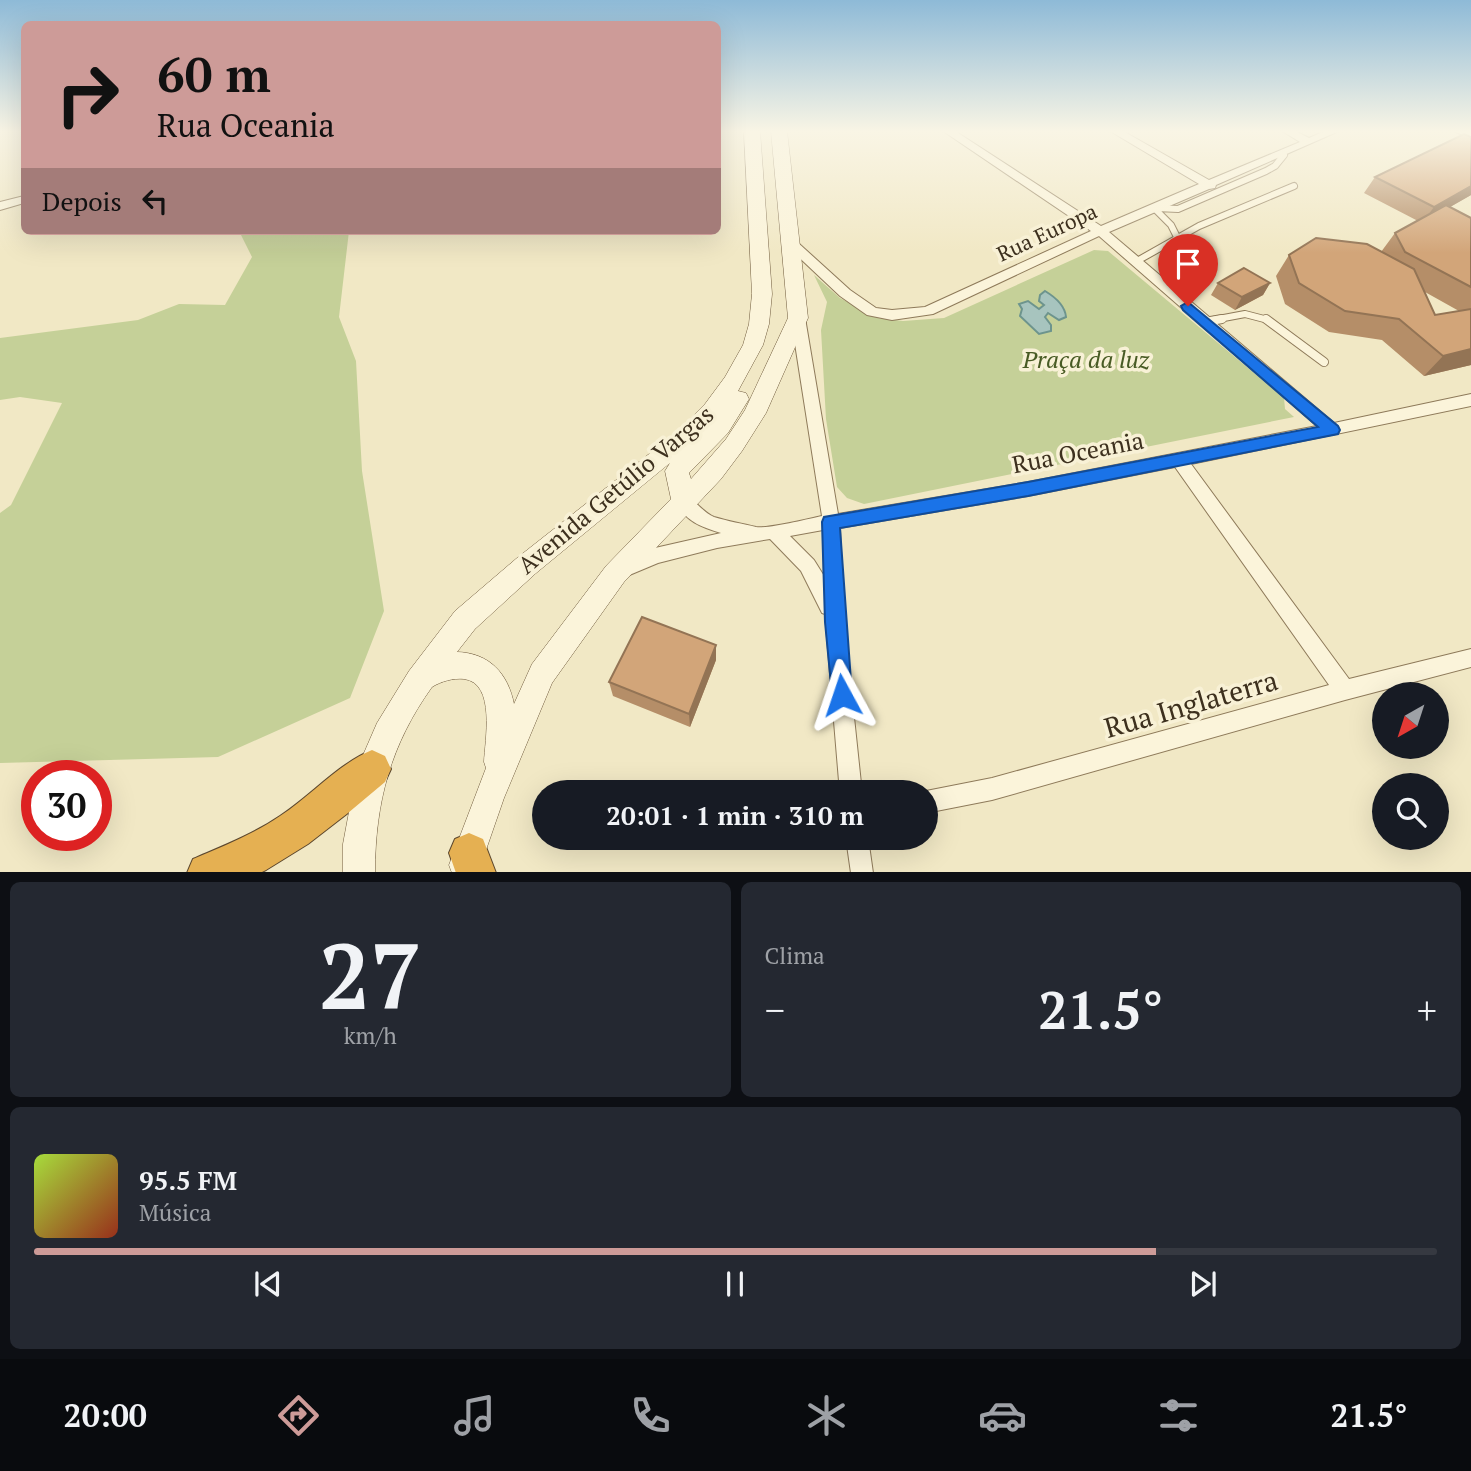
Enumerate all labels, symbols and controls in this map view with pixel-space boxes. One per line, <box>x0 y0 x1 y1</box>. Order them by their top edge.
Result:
text: 60 m <box>157 41 271 106</box>
icon: right <box>42 49 133 140</box>
text: Rua Oceania <box>157 104 335 146</box>
icon: left <box>136 182 174 220</box>
text: Depois <box>42 184 122 218</box>
street label: Rua Europa <box>992 197 1102 268</box>
pin <box>1158 234 1218 306</box>
icon: arrive <box>1169 245 1207 283</box>
park label: Praça da luz <box>1022 343 1150 375</box>
street label: Avenida Getúlio Vargas <box>511 398 720 581</box>
street label: Rua Oceania <box>1009 424 1146 480</box>
position arrow <box>805 658 879 732</box>
street label: Rua Inglaterra <box>1100 661 1282 746</box>
north arrow <box>1372 682 1449 760</box>
map controls <box>1372 682 1449 850</box>
speed limit sign: 30 <box>21 760 112 851</box>
button: search <box>1372 773 1449 850</box>
text: 20:01 · 1 min · 310 m <box>606 798 864 832</box>
text: 27 <box>319 914 422 1035</box>
text: Clima <box>765 940 825 971</box>
text: 21.5° <box>1038 975 1163 1044</box>
text: − <box>765 985 785 1035</box>
text: + <box>1417 985 1437 1035</box>
text: km/h <box>344 1020 397 1051</box>
text: 95.5 FM <box>139 1163 237 1197</box>
text: Música <box>139 1197 211 1228</box>
icon: previous <box>249 1265 287 1303</box>
icon: pause <box>716 1265 754 1303</box>
icon: next <box>1184 1265 1222 1303</box>
icon: directions <box>274 1391 323 1440</box>
icon: music <box>450 1391 499 1440</box>
icon: phone <box>626 1391 675 1440</box>
icon: climate <box>802 1391 851 1440</box>
icon: car <box>978 1391 1027 1440</box>
icon: filters <box>1154 1391 1203 1440</box>
text: 20:00 <box>64 1394 147 1436</box>
text: 21.5° <box>1331 1394 1407 1436</box>

